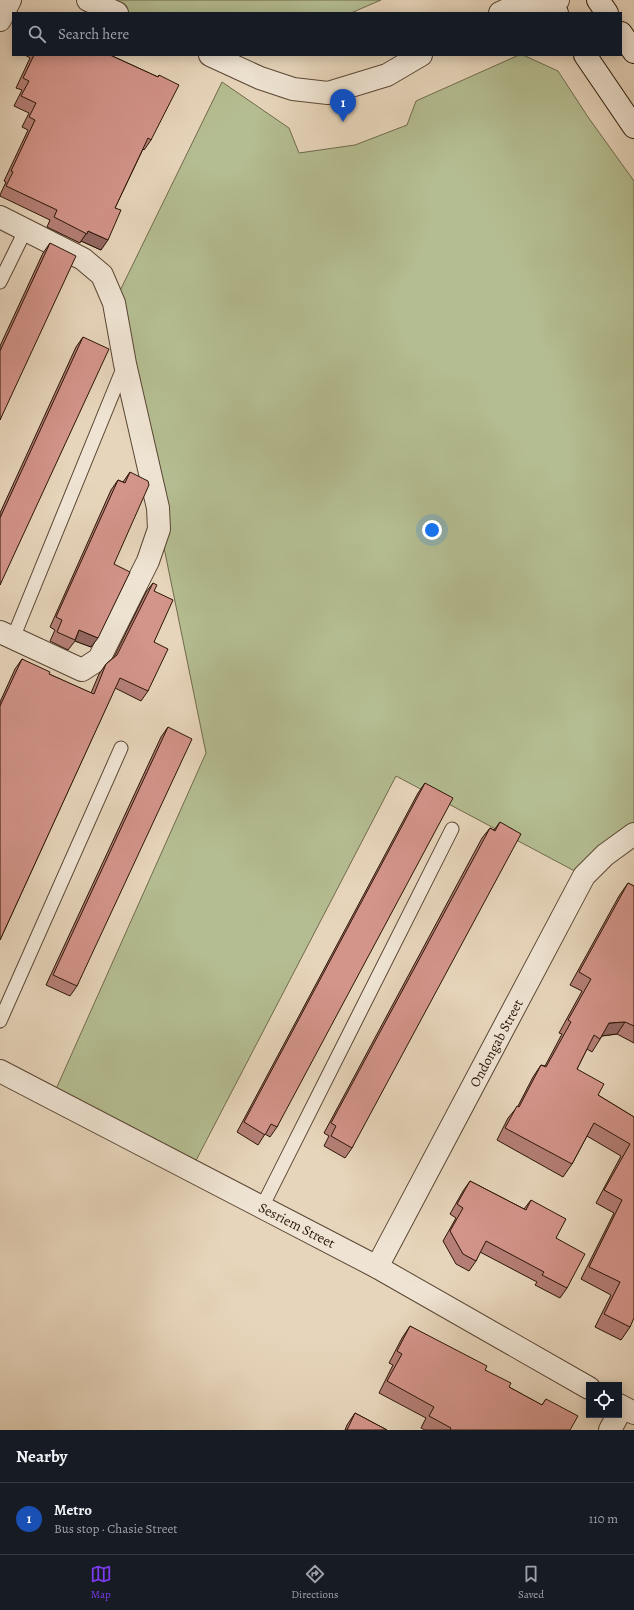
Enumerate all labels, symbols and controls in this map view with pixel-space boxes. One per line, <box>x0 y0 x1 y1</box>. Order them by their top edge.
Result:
search box <box>12 12 622 56</box>
icon: search <box>26 23 48 45</box>
text: Search here <box>58 24 129 44</box>
pin: 1 <box>330 89 356 122</box>
your location <box>422 520 442 540</box>
street label: Ondongab Street <box>465 996 528 1091</box>
street label: Sesriem Street <box>255 1198 339 1253</box>
map controls <box>586 1382 622 1418</box>
button: locate <box>586 1382 622 1418</box>
text: Nearby <box>16 1445 67 1468</box>
text: Metro <box>54 1500 92 1520</box>
text: 1 <box>27 1510 31 1527</box>
text: 110 m <box>589 1510 618 1527</box>
text: Bus stop · Chasie Street <box>54 1520 178 1537</box>
tab: Map <box>90 1563 112 1602</box>
tab: Directions <box>291 1563 339 1602</box>
tab: Saved <box>518 1563 544 1602</box>

